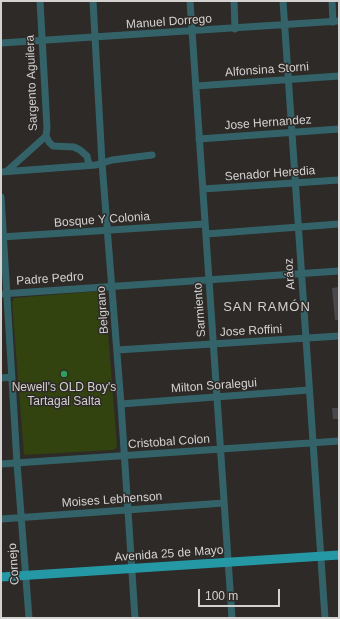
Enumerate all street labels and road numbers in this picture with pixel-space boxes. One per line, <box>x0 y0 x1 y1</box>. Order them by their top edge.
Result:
street label: Manuel Dorrego <box>126 12 212 32</box>
street label: Sargento Aguilera <box>23 35 41 131</box>
street label: Alfonsina Storni <box>225 60 309 80</box>
street label: Jose Hernandez <box>224 113 312 133</box>
street label: Senador Heredia <box>224 164 316 184</box>
street label: Bosque Y Colonia <box>54 209 150 231</box>
street label: Aráoz <box>282 258 298 290</box>
street label: Padre Pedro <box>16 269 84 289</box>
street label: Sarmiento <box>191 282 209 338</box>
street label: Belgrano <box>94 286 112 334</box>
street label: Jose Roffini <box>219 322 283 340</box>
street label: Milton Soralegui <box>171 376 257 396</box>
street label: Cristobal Colon <box>128 432 210 452</box>
street label: Moises Lebhenson <box>61 489 163 511</box>
street label: Cornejo <box>5 543 23 585</box>
street label: Avenida 25 de Mayo <box>114 543 224 565</box>

